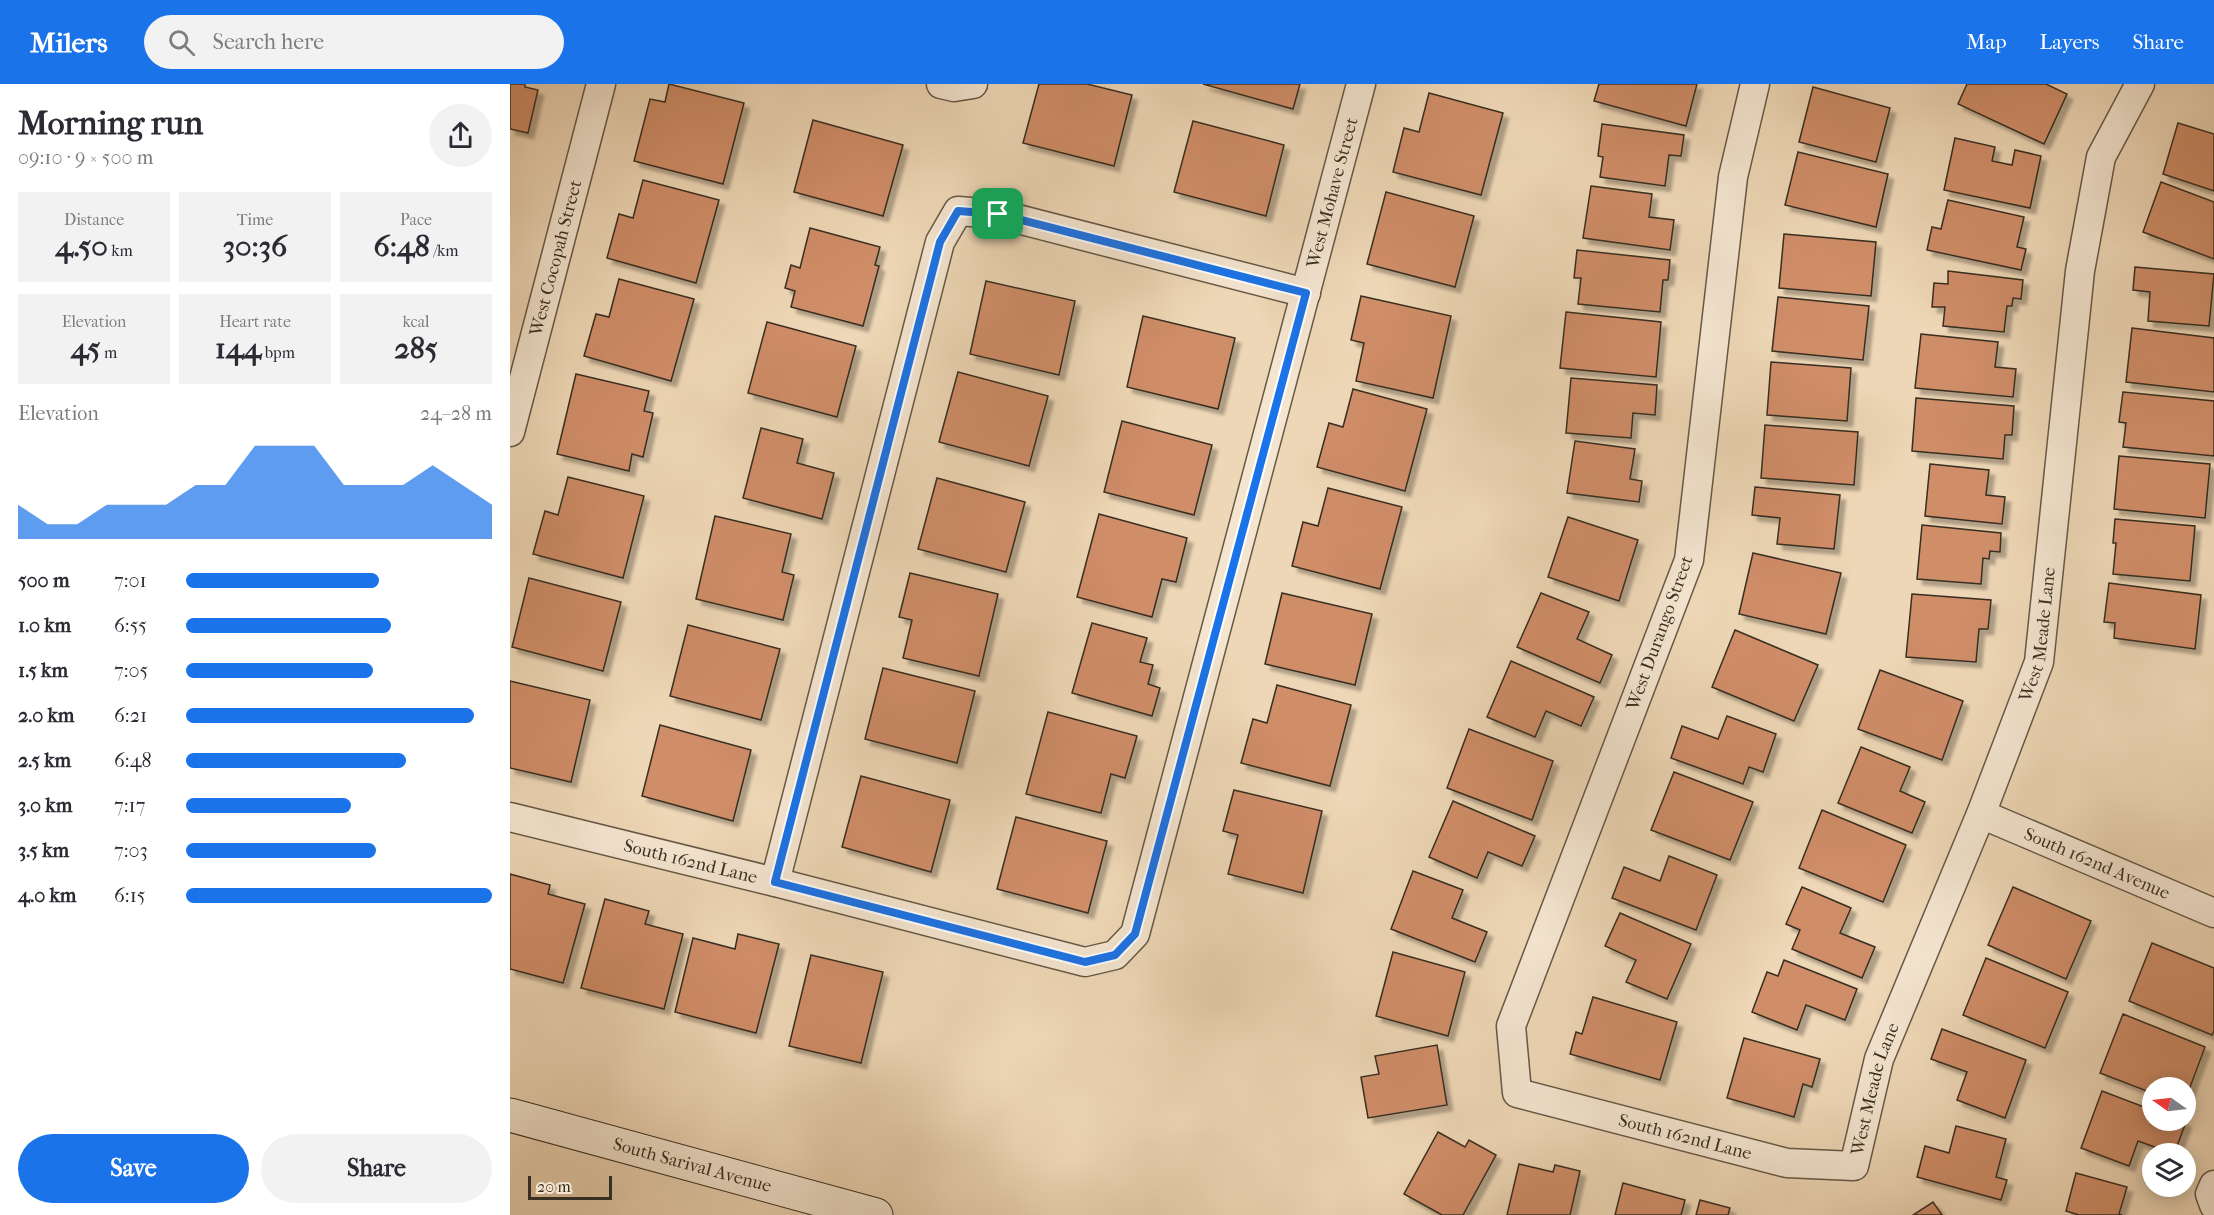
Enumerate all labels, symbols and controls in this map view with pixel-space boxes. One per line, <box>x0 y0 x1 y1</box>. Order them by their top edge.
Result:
search box <box>144 15 564 69</box>
text: Milers <box>30 26 108 59</box>
icon: search <box>165 26 198 59</box>
text: Search here <box>213 29 324 55</box>
text: Map <box>1966 30 2007 54</box>
text: Layers <box>2040 30 2099 54</box>
text: Share <box>2132 30 2184 54</box>
text: Morning run <box>18 104 203 143</box>
button: share <box>429 104 492 167</box>
street label: West Mohave Street <box>1302 115 1362 271</box>
text: 09:10 · 9 × 500 m <box>18 146 153 169</box>
street label: West Cocopah Street <box>525 177 586 339</box>
pin <box>972 188 1023 239</box>
icon: arrive <box>981 197 1014 230</box>
text: Distance <box>64 210 124 229</box>
text: Time <box>237 210 273 229</box>
text: Pace <box>400 210 432 229</box>
text: 4.50 <box>55 229 108 264</box>
text: 30:36 <box>223 229 287 264</box>
text: 6:48 <box>373 229 430 264</box>
text: km <box>108 241 133 260</box>
text: /km <box>430 241 459 260</box>
text: Elevation <box>62 312 126 331</box>
text: Heart rate <box>219 312 291 331</box>
text: kcal <box>403 312 429 331</box>
text: 45 <box>71 331 101 366</box>
text: 144 <box>215 331 261 366</box>
text: 285 <box>394 331 438 366</box>
text: m <box>101 343 117 362</box>
text: bpm <box>261 343 295 362</box>
text: Elevation <box>18 402 99 425</box>
text: 24–28 m <box>420 402 492 425</box>
street label: West Durango Street <box>1622 552 1698 714</box>
street label: West Meade Lane <box>2014 566 2059 706</box>
text: 500 m <box>18 569 70 592</box>
text: 7:01 <box>114 569 147 592</box>
text: 1.0 km <box>18 614 71 637</box>
text: 6:55 <box>114 614 147 637</box>
text: 1.5 km <box>18 659 68 682</box>
text: 7:05 <box>114 659 148 682</box>
text: 2.0 km <box>18 704 74 727</box>
text: 6:21 <box>114 704 147 727</box>
text: 2.5 km <box>18 749 71 772</box>
text: 6:48 <box>114 749 152 772</box>
text: 3.0 km <box>18 794 72 817</box>
text: 7:17 <box>114 794 145 817</box>
street label: South 162nd Avenue <box>2021 823 2173 904</box>
street label: South 162nd Lane <box>622 835 760 888</box>
text: 3.5 km <box>18 839 69 862</box>
text: 7:03 <box>114 839 148 862</box>
text: 4.0 km <box>18 884 76 907</box>
text: 6:15 <box>114 884 145 907</box>
street label: West Meade Lane <box>1846 1019 1903 1158</box>
north arrow <box>2142 1077 2196 1131</box>
map controls <box>2142 1077 2196 1197</box>
street label: South 162nd Lane <box>1616 1109 1754 1164</box>
street label: South Sarival Avenue <box>611 1133 774 1196</box>
button: Save <box>18 1134 249 1203</box>
button: Share <box>261 1134 492 1203</box>
button: layers <box>2142 1143 2196 1197</box>
scale bar <box>528 1173 612 1200</box>
text: 20 m <box>537 1177 571 1196</box>

